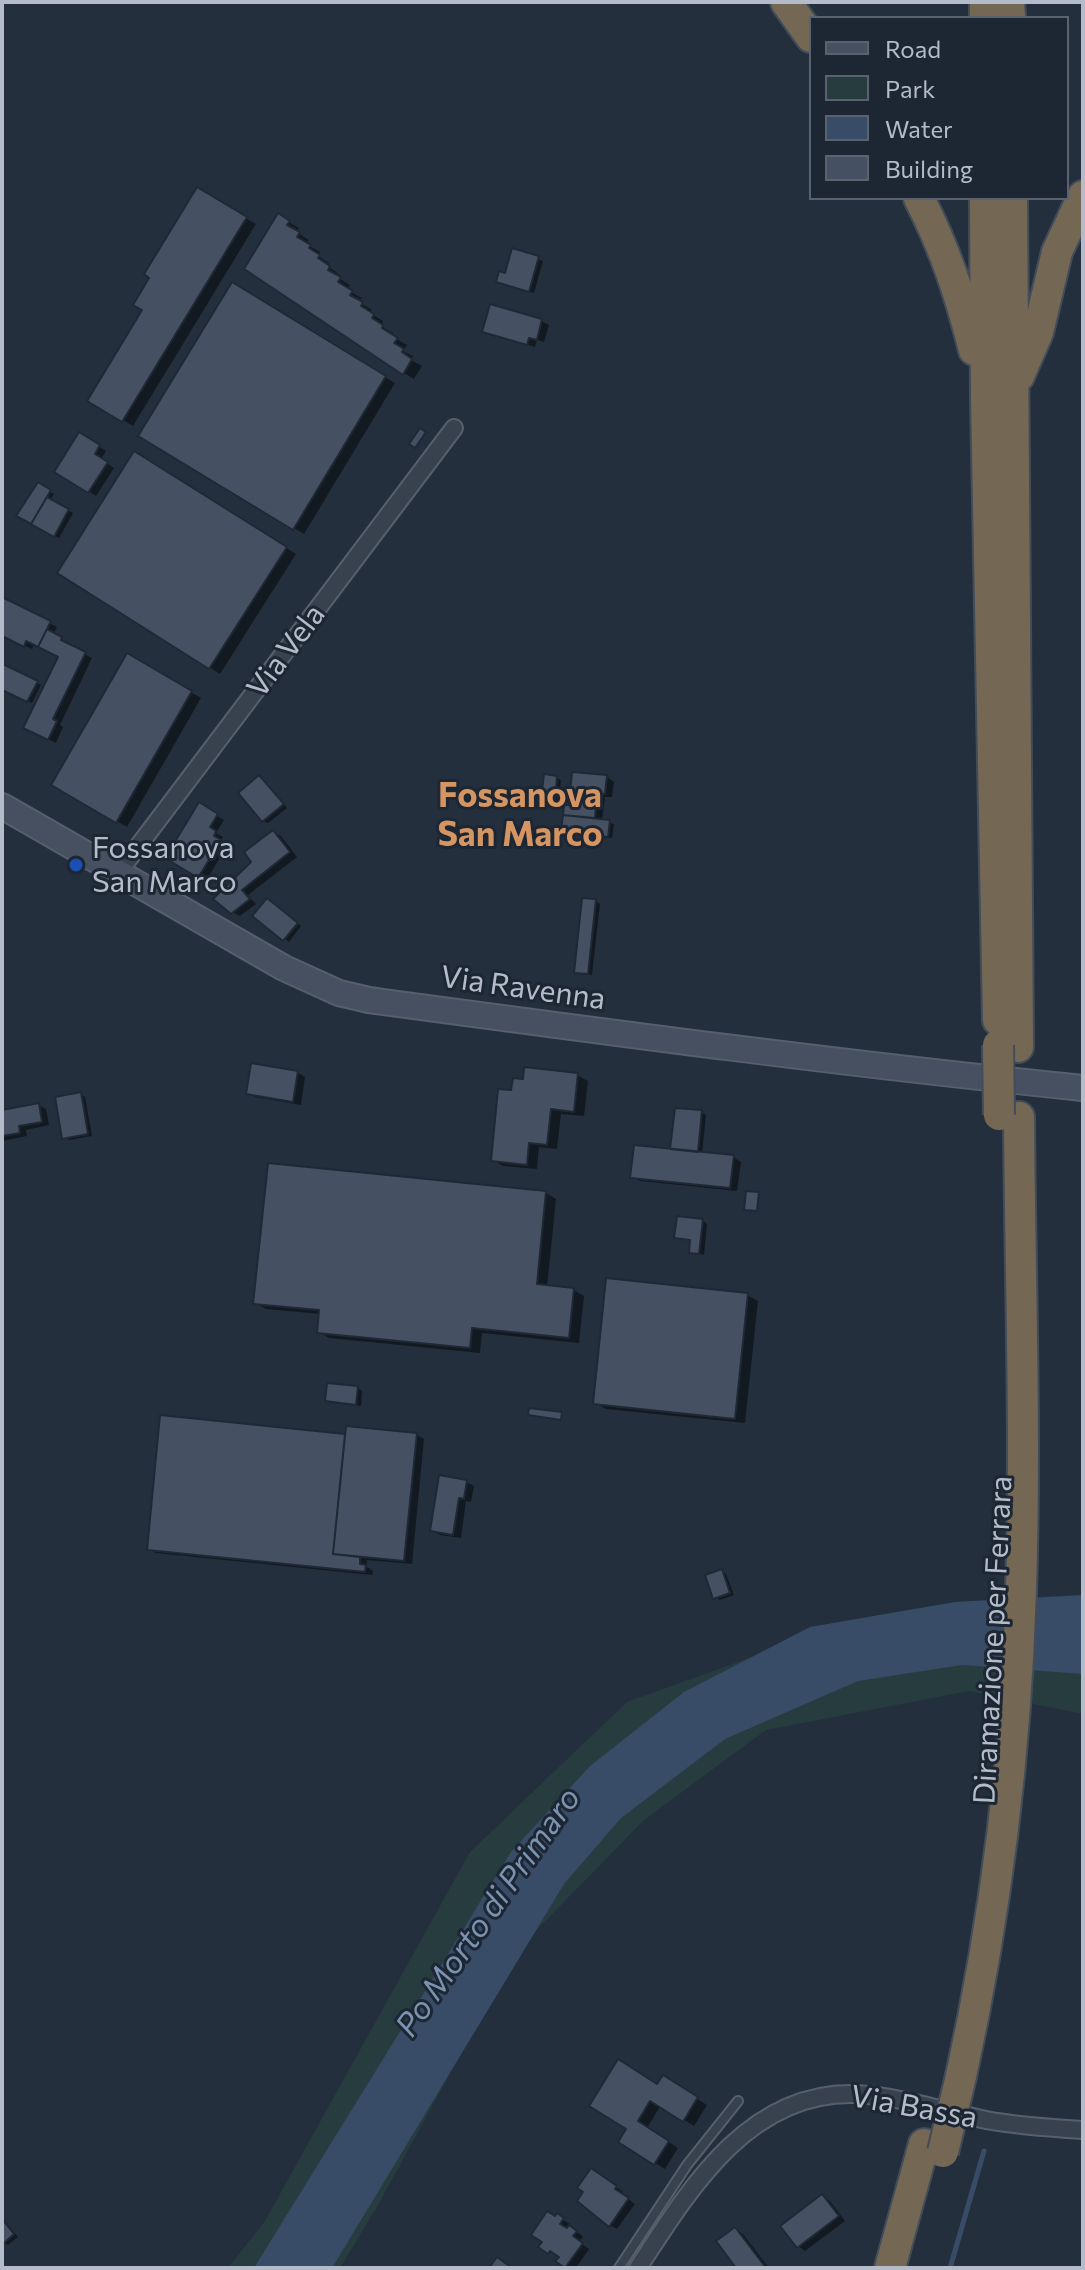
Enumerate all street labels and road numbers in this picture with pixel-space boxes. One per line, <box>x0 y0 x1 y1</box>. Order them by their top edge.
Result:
street label: Via Vela <box>239 597 333 705</box>
street label: Via Ravenna <box>438 959 608 1017</box>
street label: Diramazione per Ferrara <box>966 1475 1020 1805</box>
street label: Via Bassa <box>848 2078 980 2136</box>

